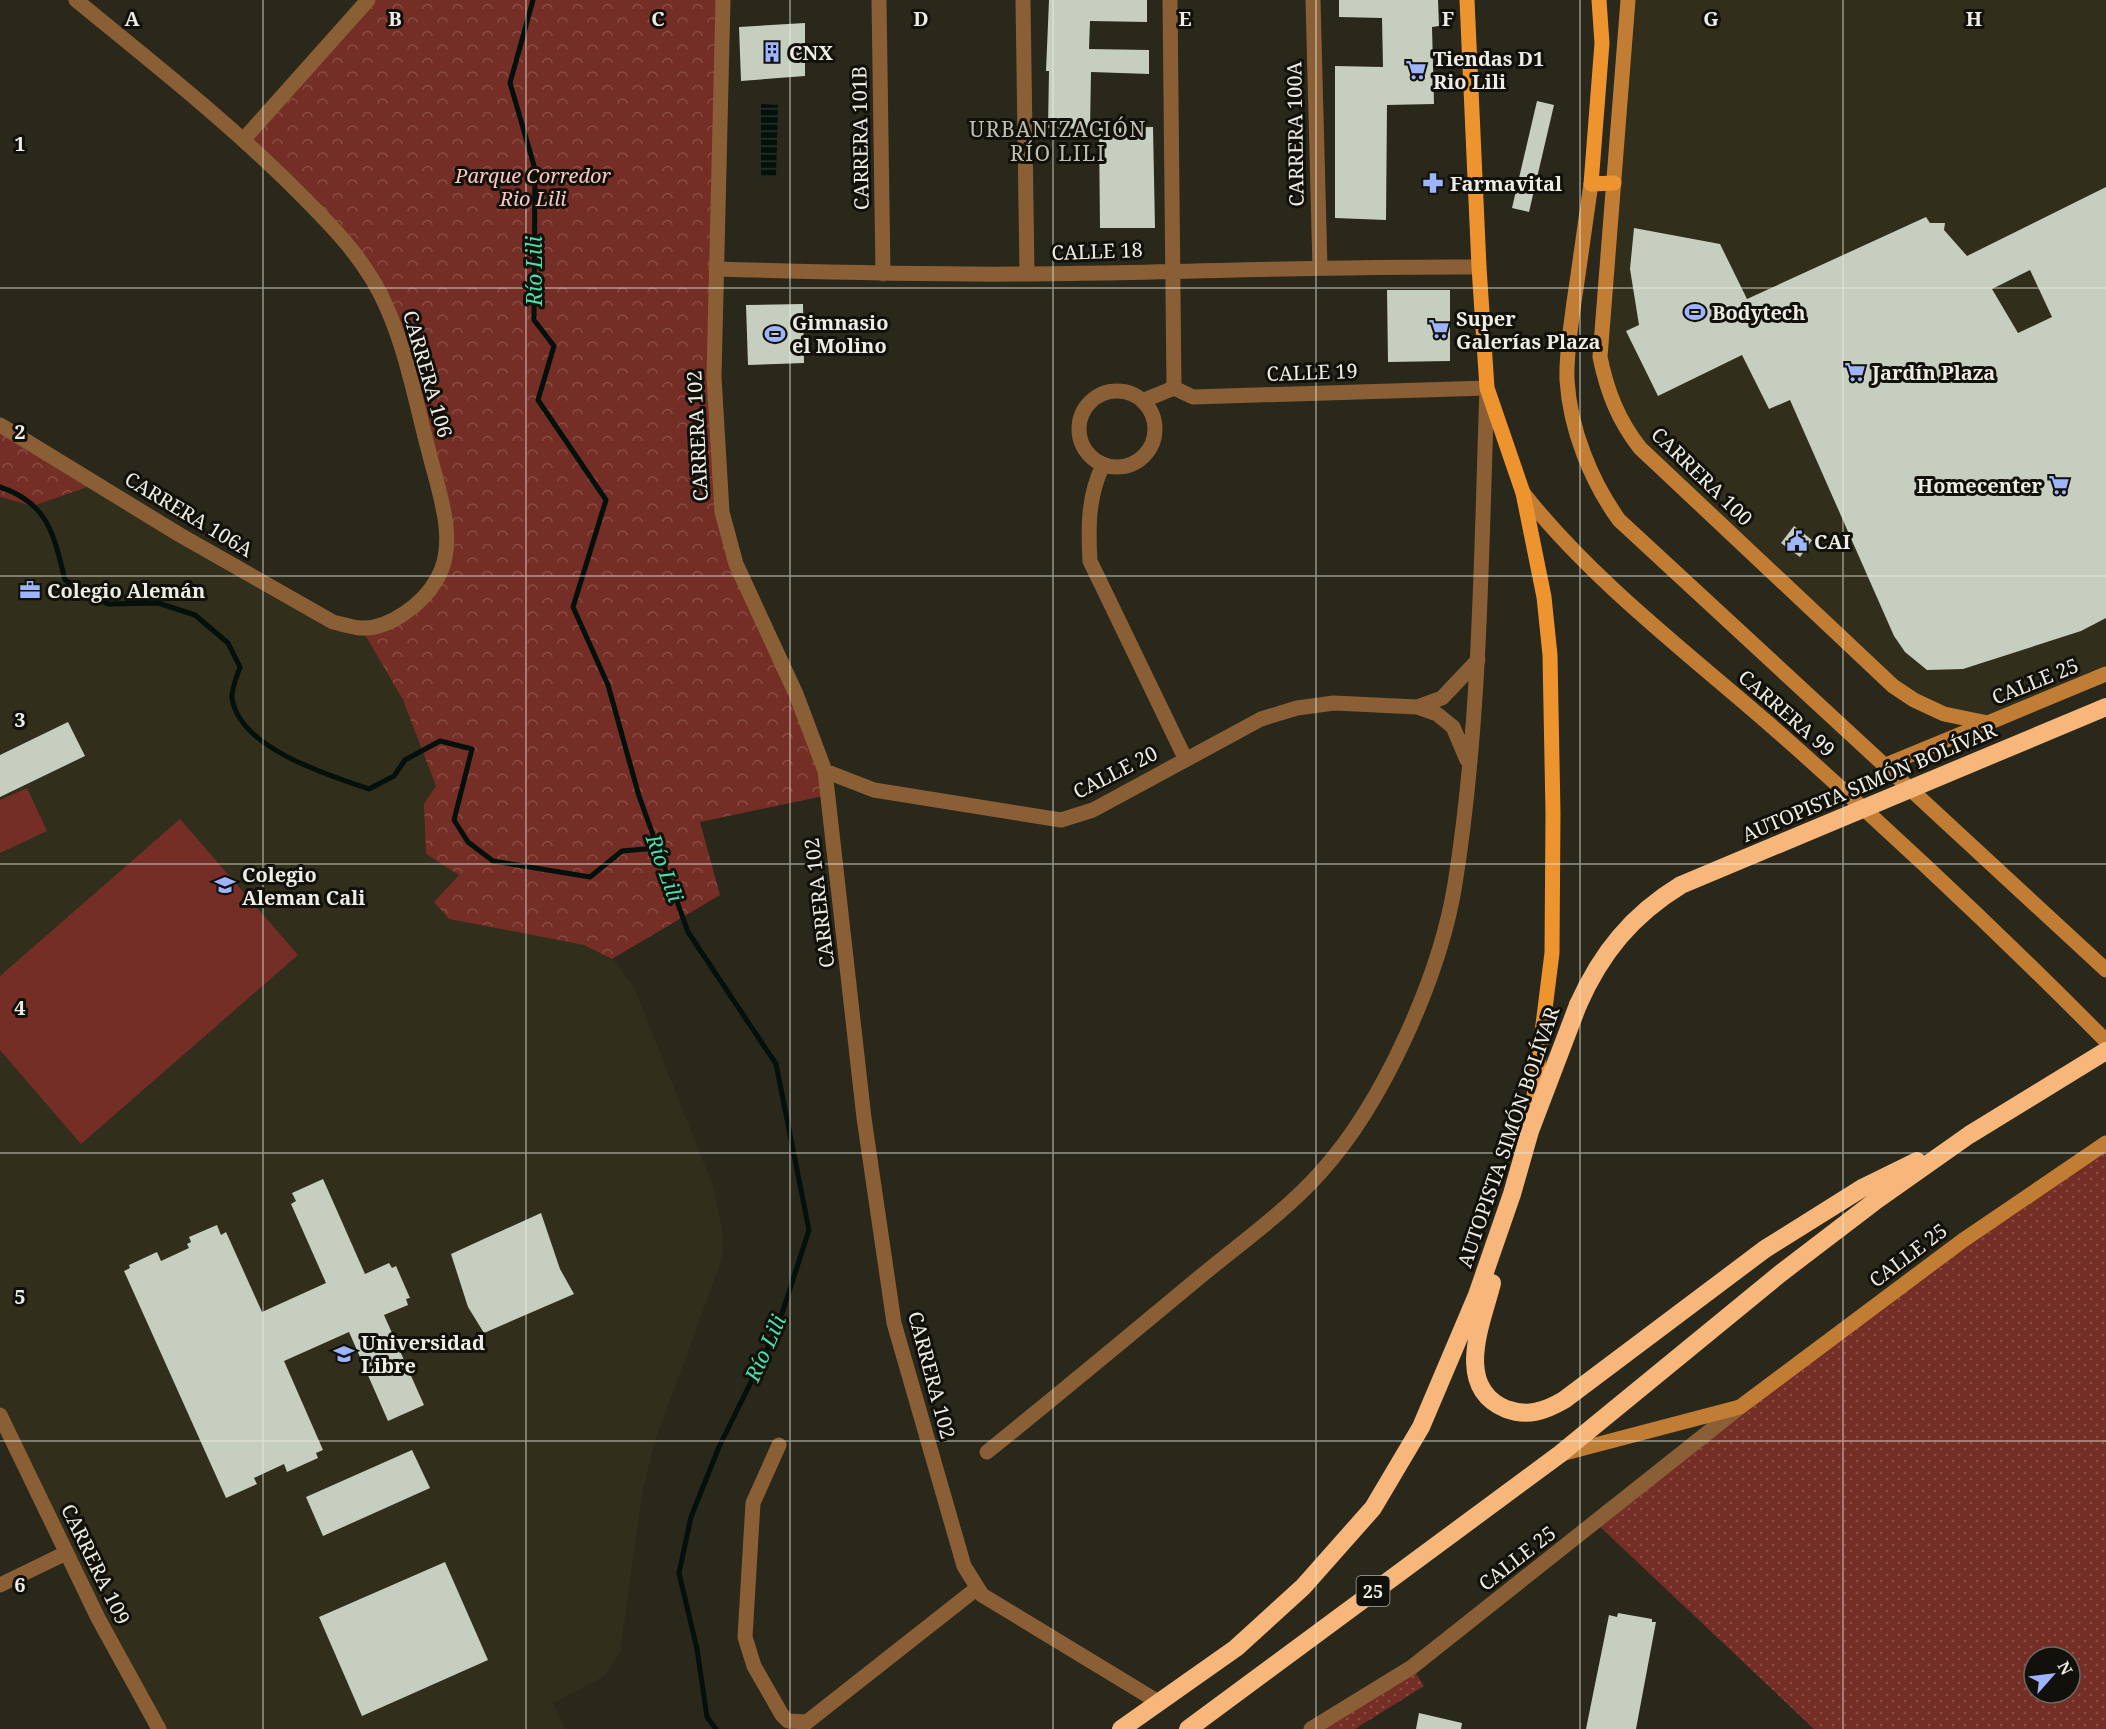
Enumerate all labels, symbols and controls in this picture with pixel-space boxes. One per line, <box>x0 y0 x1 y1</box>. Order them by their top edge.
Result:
text: A <box>124 5 140 32</box>
text: B <box>388 5 402 32</box>
text: C <box>651 5 665 32</box>
text: D <box>913 5 929 32</box>
text: E <box>1178 5 1192 32</box>
text: F <box>1442 5 1454 32</box>
text: G <box>1703 5 1719 32</box>
text: H <box>1966 5 1982 32</box>
place label: CNX <box>789 39 833 66</box>
building icon: CNX <box>760 40 784 64</box>
place label: Tiendas D1 Rio Lili <box>1433 45 1544 95</box>
supermarket icon: Tiendas D1 Rio Lili <box>1404 58 1428 82</box>
street label: CARRERA 100A <box>1280 60 1310 207</box>
street label: CARRERA 101B <box>845 66 875 210</box>
district label: URBANIZACIÓN RÍO LILI <box>969 115 1147 167</box>
text: 1 <box>14 130 26 157</box>
park label: Parque Corredor Rio Lili <box>454 162 612 212</box>
place label: Farmavital <box>1450 170 1562 197</box>
pharmacy icon: Farmavital <box>1421 171 1445 195</box>
water label: Río Lili <box>520 235 548 307</box>
street label: CALLE 18 <box>1051 236 1143 266</box>
place label: Bodytech <box>1712 299 1806 326</box>
sports icon: Bodytech <box>1683 300 1707 324</box>
place label: Super Galerías Plaza <box>1456 305 1601 355</box>
street label: CARRERA 106 <box>397 307 459 441</box>
place label: Gimnasio el Molino <box>792 309 888 359</box>
supermarket icon: Super Galerías Plaza <box>1427 317 1451 341</box>
sports icon: Gimnasio el Molino <box>763 322 787 346</box>
street label: CALLE 19 <box>1266 357 1358 387</box>
place label: Jardín Plaza <box>1871 359 1995 386</box>
supermarket icon: Jardín Plaza <box>1843 360 1867 384</box>
street label: CARRERA 102 <box>680 370 714 502</box>
text: 2 <box>14 418 26 445</box>
street label: CARRERA 100 <box>1645 421 1759 531</box>
street label: CARRERA 106A <box>120 465 259 563</box>
place label: Homecenter <box>1917 472 2043 499</box>
supermarket icon: Homecenter <box>2047 473 2071 497</box>
place label: CAI <box>1814 528 1850 555</box>
public building icon: CAI <box>1785 529 1809 553</box>
place label: Colegio Alemán <box>47 577 205 604</box>
office icon: Colegio Alemán <box>18 578 42 602</box>
street label: CALLE 25 <box>1988 651 2082 711</box>
street label: CARRERA 99 <box>1733 663 1841 763</box>
text: 3 <box>14 706 26 733</box>
street label: AUTOPISTA SIMÓN BOLÍVAR <box>1738 716 2001 848</box>
street label: CALLE 20 <box>1068 739 1162 805</box>
water label: Río Lili <box>640 829 690 906</box>
street label: CARRERA 102 <box>798 836 840 970</box>
place label: Colegio Aleman Cali <box>242 861 365 911</box>
school or university icon: Colegio Aleman Cali <box>213 873 237 897</box>
text: 4 <box>14 994 26 1021</box>
street label: AUTOPISTA SIMÓN BOLÍVAR <box>1451 1002 1566 1271</box>
street label: CALLE 25 <box>1863 1217 1953 1293</box>
text: 5 <box>14 1283 26 1310</box>
street label: CARRERA 102 <box>902 1308 962 1442</box>
water label: Río Lili <box>738 1310 792 1387</box>
place label: Universidad Libre <box>361 1329 485 1379</box>
school or university icon: Universidad Libre <box>332 1342 356 1366</box>
street label: CARRERA 109 <box>55 1499 137 1629</box>
street label: CALLE 25 <box>1473 1519 1561 1597</box>
text: 6 <box>14 1571 26 1598</box>
road number: 25 <box>1356 1576 1390 1606</box>
north arrow <box>2022 1645 2082 1705</box>
text: N <box>2053 1657 2078 1679</box>

